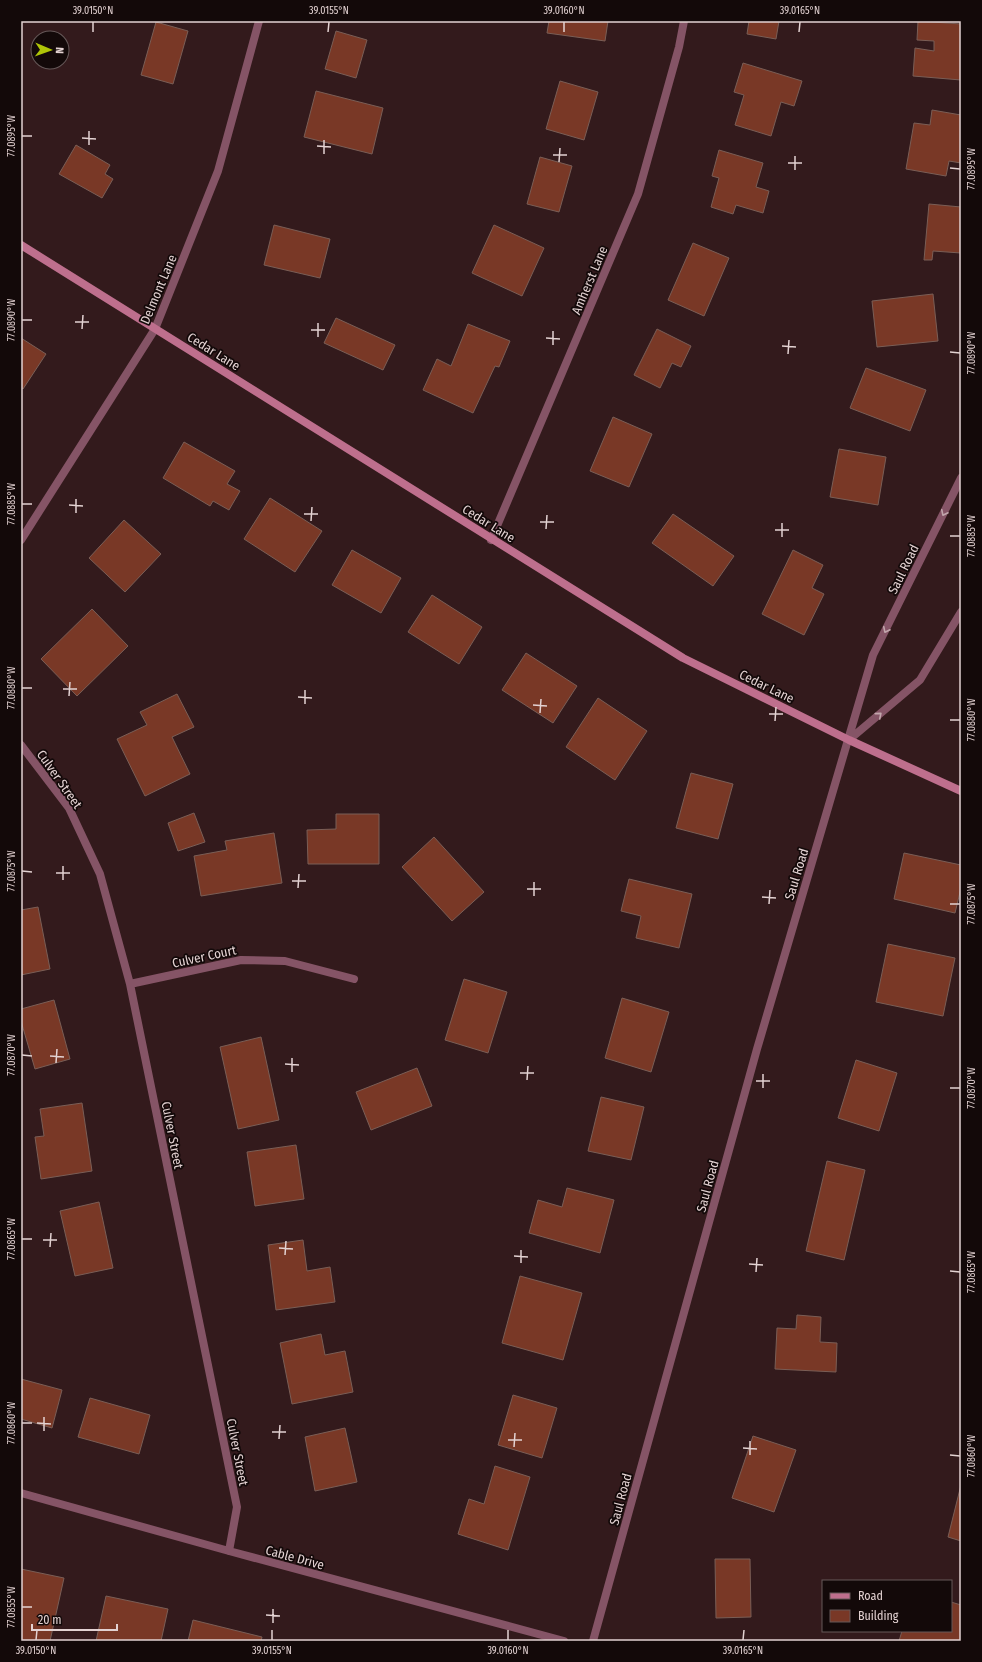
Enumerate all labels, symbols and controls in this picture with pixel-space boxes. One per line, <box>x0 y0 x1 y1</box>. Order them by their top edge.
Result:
text: 39.0150°N <box>73 5 113 17</box>
text: 39.0155°N <box>309 5 349 17</box>
text: 39.0160°N <box>543 5 585 17</box>
text: 39.0165°N <box>780 5 820 17</box>
north arrow <box>30 30 70 70</box>
text: N <box>53 47 66 54</box>
text: 77.0895°W <box>6 115 18 157</box>
text: 77.0895°W <box>966 148 978 190</box>
street label: Amherst Lane <box>568 244 611 317</box>
street label: Delmont Lane <box>137 252 180 326</box>
text: 77.0890°W <box>6 298 18 341</box>
street label: Cedar Lane <box>185 329 243 373</box>
text: 77.0890°W <box>966 331 978 374</box>
text: 77.0885°W <box>6 482 18 525</box>
street label: Cedar Lane <box>460 501 518 545</box>
one-way arrow <box>941 509 949 517</box>
text: 77.0885°W <box>966 514 978 557</box>
street label: Saul Road <box>885 542 922 596</box>
one-way arrow <box>883 626 891 633</box>
text: 77.0880°W <box>6 666 18 709</box>
street label: Cedar Lane <box>737 667 797 706</box>
text: 77.0880°W <box>966 698 978 741</box>
one-way arrow <box>874 712 882 719</box>
street label: Culver Street <box>34 747 86 812</box>
street label: Saul Road <box>782 847 811 902</box>
text: 77.0875°W <box>6 850 18 891</box>
text: 77.0875°W <box>966 883 978 924</box>
street label: Culver Court <box>171 942 238 971</box>
text: 77.0870°W <box>6 1034 18 1076</box>
text: 77.0870°W <box>966 1067 978 1109</box>
street label: Culver Street <box>159 1100 187 1171</box>
street label: Saul Road <box>693 1159 722 1214</box>
text: 77.0865°W <box>6 1218 18 1260</box>
text: 77.0865°W <box>966 1251 978 1293</box>
text: 77.0860°W <box>6 1401 18 1444</box>
street label: Culver Street <box>224 1417 252 1488</box>
text: 77.0860°W <box>966 1434 978 1477</box>
street label: Saul Road <box>606 1472 635 1527</box>
street label: Cable Drive <box>264 1542 326 1573</box>
legend <box>822 1580 952 1632</box>
text: 77.0855°W <box>6 1586 18 1628</box>
text: Road <box>858 1589 883 1603</box>
scale bar <box>32 1606 117 1632</box>
text: Building <box>858 1609 899 1623</box>
text: 20 m <box>38 1613 62 1627</box>
text: 39.0150°N <box>16 1645 56 1657</box>
text: 39.0155°N <box>252 1645 292 1657</box>
text: 39.0160°N <box>487 1645 529 1657</box>
text: 39.0165°N <box>723 1645 763 1657</box>

